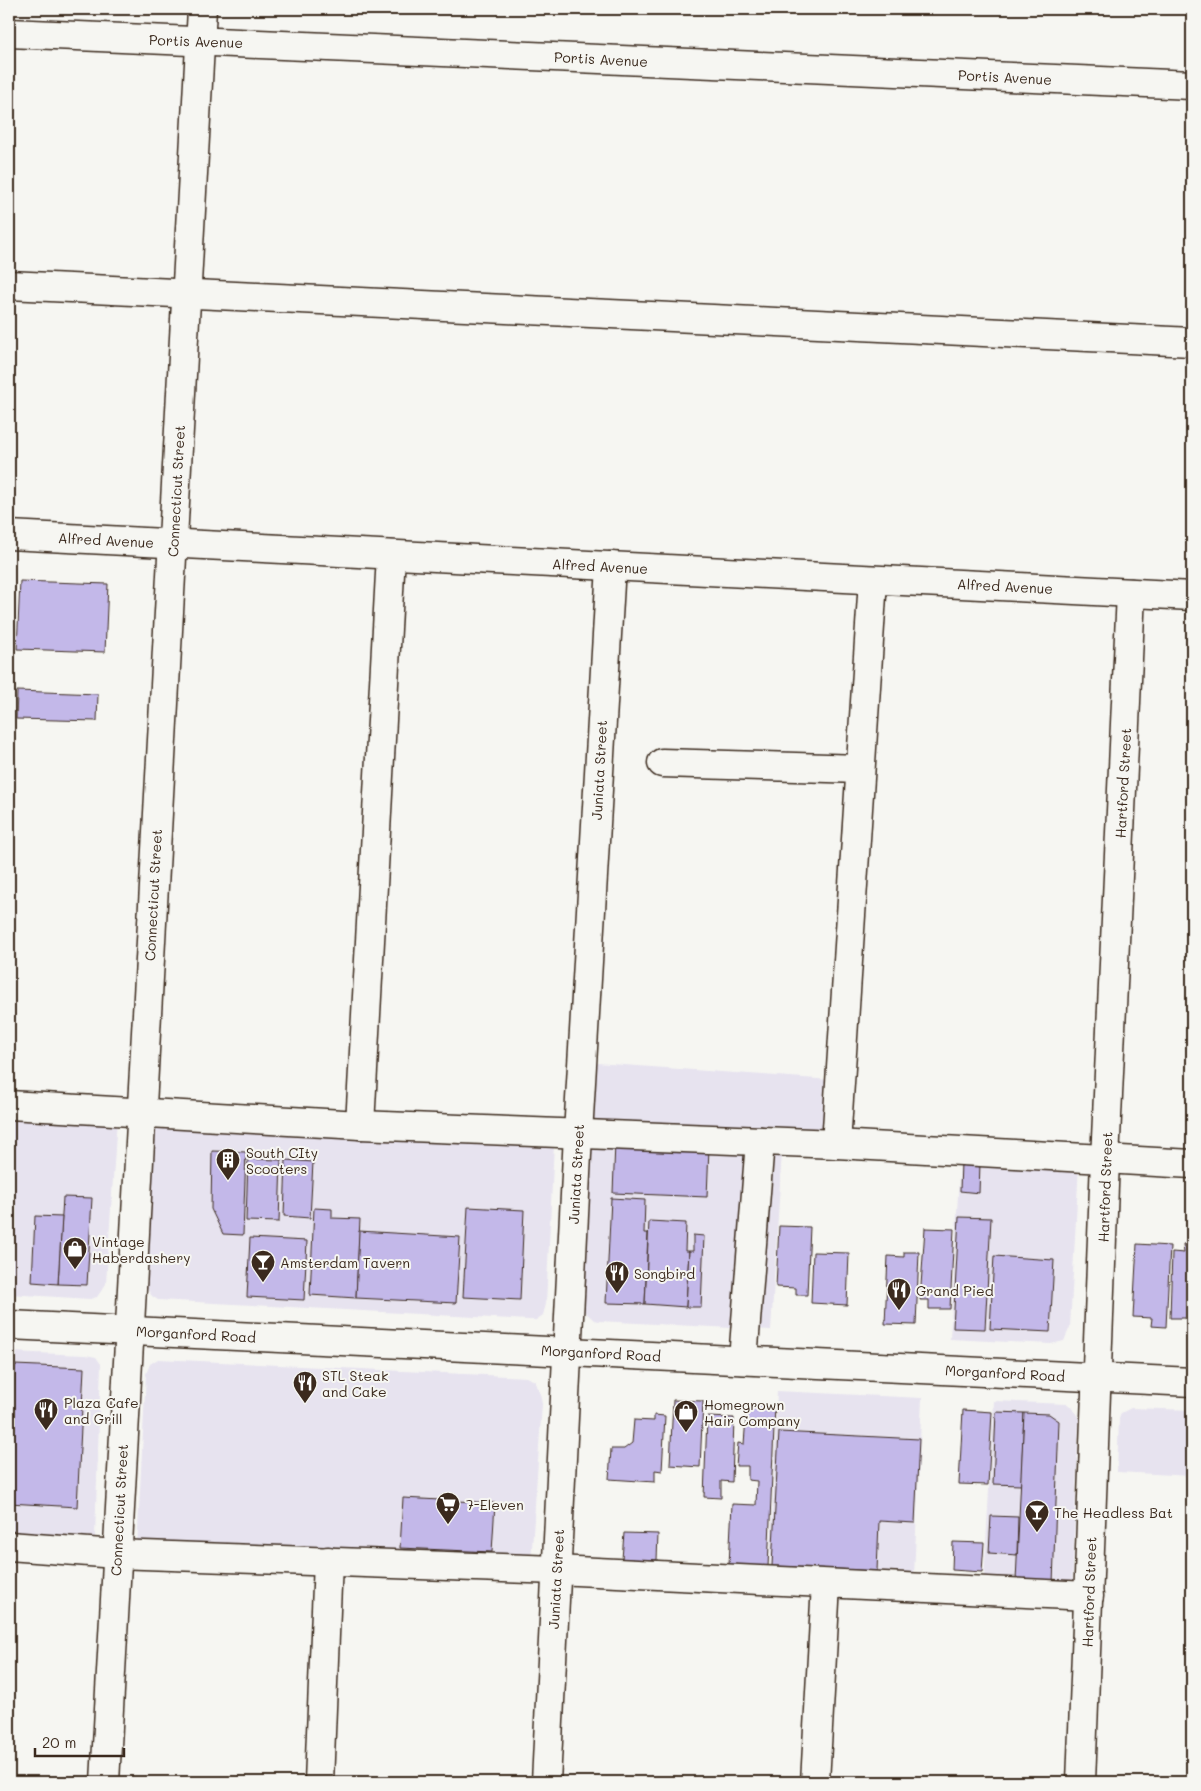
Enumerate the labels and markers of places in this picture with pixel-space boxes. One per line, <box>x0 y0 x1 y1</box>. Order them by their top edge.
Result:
place label: South CIty Scooters <box>246 1143 318 1178</box>
building icon: South CIty Scooters <box>215 1147 241 1181</box>
place label: Vintage Haberdashery <box>92 1232 191 1267</box>
shop icon: Vintage Haberdashery <box>62 1236 88 1270</box>
bar icon: Amsterdam Tavern <box>250 1249 276 1283</box>
place label: Amsterdam Tavern <box>280 1253 410 1272</box>
restaurant icon: Songbird <box>604 1260 630 1294</box>
place label: Songbird <box>634 1264 695 1283</box>
restaurant icon: Grand Pied <box>886 1277 912 1311</box>
place label: Grand Pied <box>916 1281 994 1300</box>
place label: STL Steak and Cake <box>322 1366 388 1401</box>
restaurant icon: STL Steak and Cake <box>292 1370 318 1404</box>
place label: Plaza Cafe and Grill <box>64 1393 139 1428</box>
place label: Homegrown Hair Company <box>704 1395 800 1430</box>
restaurant icon: Plaza Cafe and Grill <box>33 1397 59 1431</box>
shop icon: Homegrown Hair Company <box>673 1399 699 1433</box>
supermarket icon: 7-Eleven <box>435 1491 461 1525</box>
place label: 7-Eleven <box>466 1495 524 1514</box>
bar icon: The Headless Bat <box>1024 1499 1050 1533</box>
place label: The Headless Bat <box>1054 1503 1173 1522</box>

